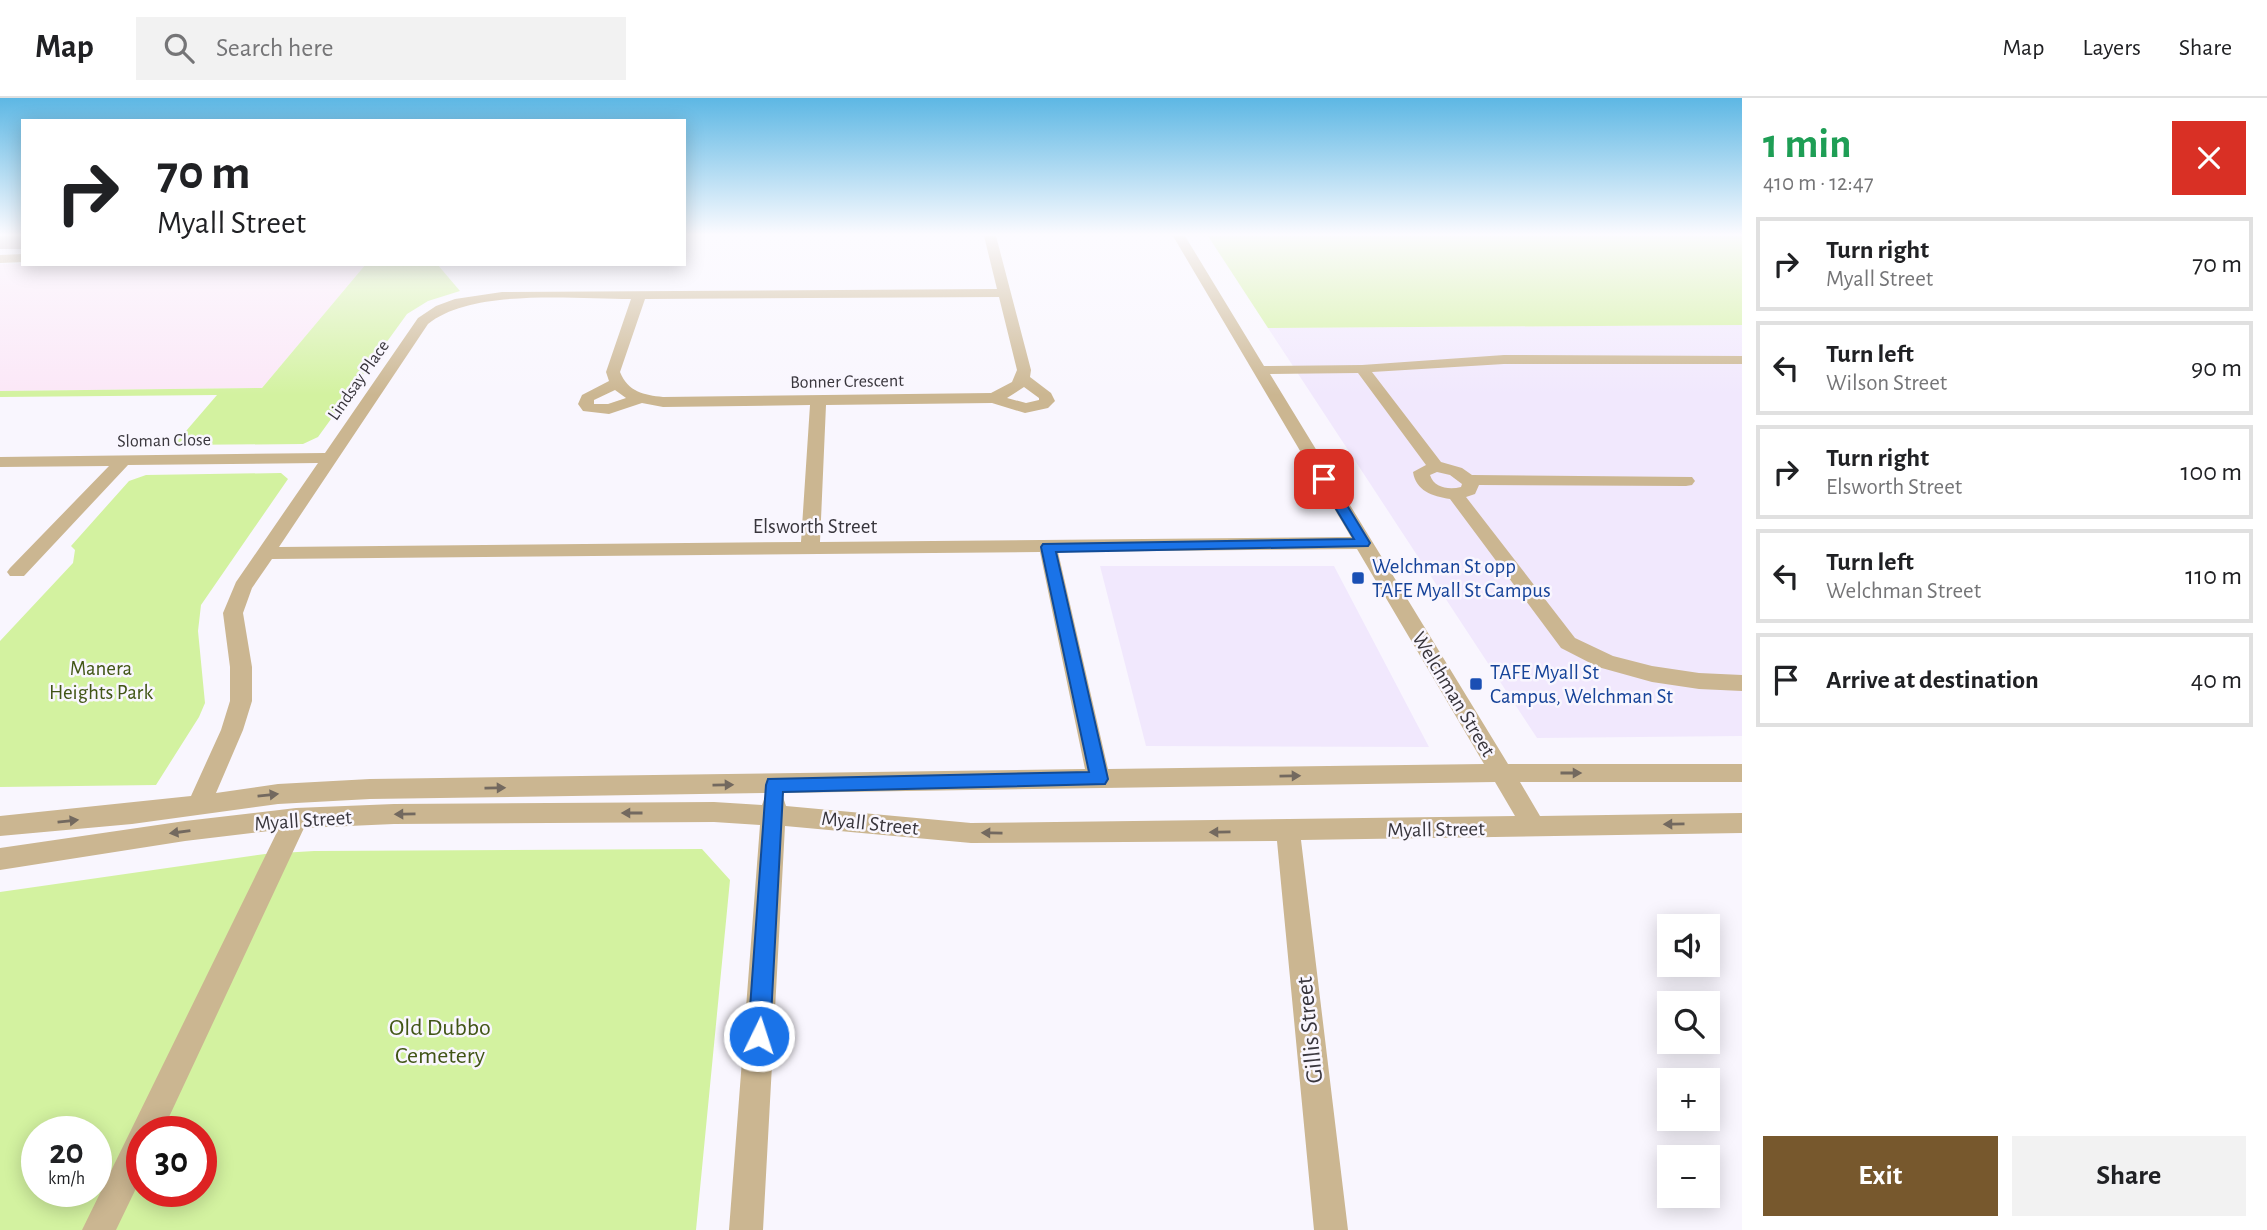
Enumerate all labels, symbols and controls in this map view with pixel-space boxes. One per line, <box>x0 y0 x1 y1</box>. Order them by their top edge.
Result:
search box <box>136 17 626 80</box>
icon: search <box>160 29 198 67</box>
text: Map <box>35 31 94 64</box>
text: Search here <box>216 35 334 61</box>
text: Map <box>2002 36 2044 60</box>
text: Layers <box>2082 36 2141 60</box>
text: Share <box>2179 36 2232 60</box>
button: close <box>2172 121 2246 195</box>
text: 1 min <box>1763 123 1852 165</box>
icon: right <box>42 147 133 238</box>
text: 70 m <box>157 149 251 198</box>
text: 410 m · 12:47 <box>1763 172 1873 195</box>
text: Myall Street <box>157 207 306 239</box>
text: Turn right <box>1826 237 1929 263</box>
icon: right <box>1767 245 1805 283</box>
text: 70 m <box>2192 251 2242 277</box>
text: Myall Street <box>1826 268 1933 291</box>
street label: Lindsay Place <box>325 337 393 424</box>
text: Turn left <box>1826 341 1914 367</box>
icon: left <box>1767 349 1805 387</box>
text: 90 m <box>2191 355 2242 381</box>
street label: Bonner Crescent <box>790 372 904 392</box>
text: Wilson Street <box>1826 372 1947 395</box>
street label: Sloman Close <box>117 431 211 451</box>
text: Turn right <box>1826 445 1929 471</box>
pin <box>1294 449 1354 509</box>
icon: right <box>1767 453 1805 491</box>
text: 100 m <box>2181 459 2242 485</box>
icon: arrive <box>1305 460 1343 498</box>
text: Elsworth Street <box>1826 476 1962 499</box>
street label: Elsworth Street <box>753 516 877 537</box>
text: Turn left <box>1826 549 1914 575</box>
place label: Welchman St opp TAFE Myall St Campus <box>1372 556 1551 601</box>
icon: left <box>1767 557 1805 595</box>
text: 110 m <box>2185 563 2242 589</box>
marker: Welchman St opp TAFE Myall St Campus <box>1350 570 1366 586</box>
text: Welchman Street <box>1826 580 1981 603</box>
street label: Welchman Street <box>1408 628 1499 761</box>
park label: Manera Heights Park <box>49 658 153 703</box>
icon: arrive <box>1767 661 1805 699</box>
place label: TAFE Myall St Campus, Welchman St <box>1490 662 1673 707</box>
text: Arrive at destination <box>1826 667 2039 693</box>
text: 40 m <box>2191 667 2242 693</box>
marker: TAFE Myall St Campus, Welchman St <box>1468 676 1484 692</box>
one-way arrow <box>1560 767 1582 779</box>
one-way arrow <box>1279 770 1301 782</box>
one-way arrow <box>712 779 734 791</box>
one-way arrow <box>484 782 506 794</box>
one-way arrow <box>257 790 279 801</box>
street label: Myall Street <box>254 807 353 834</box>
one-way arrow <box>621 807 643 819</box>
street label: Myall Street <box>820 808 920 839</box>
one-way arrow <box>394 809 416 820</box>
one-way arrow <box>57 815 79 826</box>
street label: Myall Street <box>1387 818 1485 841</box>
one-way arrow <box>1663 819 1685 830</box>
one-way arrow <box>1209 826 1231 838</box>
one-way arrow <box>169 827 191 838</box>
one-way arrow <box>981 828 1003 839</box>
map controls <box>1657 914 1720 1208</box>
button: sound <box>1657 914 1720 977</box>
street label: Gillis Street <box>1292 975 1328 1084</box>
button: search <box>1657 991 1720 1054</box>
position arrow <box>722 999 796 1073</box>
park label: Old Dubbo Cemetery <box>389 1016 491 1068</box>
button: + <box>1657 1068 1720 1131</box>
speed limit sign: 30 <box>126 1116 217 1207</box>
text: 20 <box>49 1135 84 1170</box>
button: Exit <box>1763 1136 1998 1216</box>
button: Share <box>2012 1136 2246 1216</box>
button: − <box>1657 1145 1720 1208</box>
text: km/h <box>48 1170 85 1188</box>

